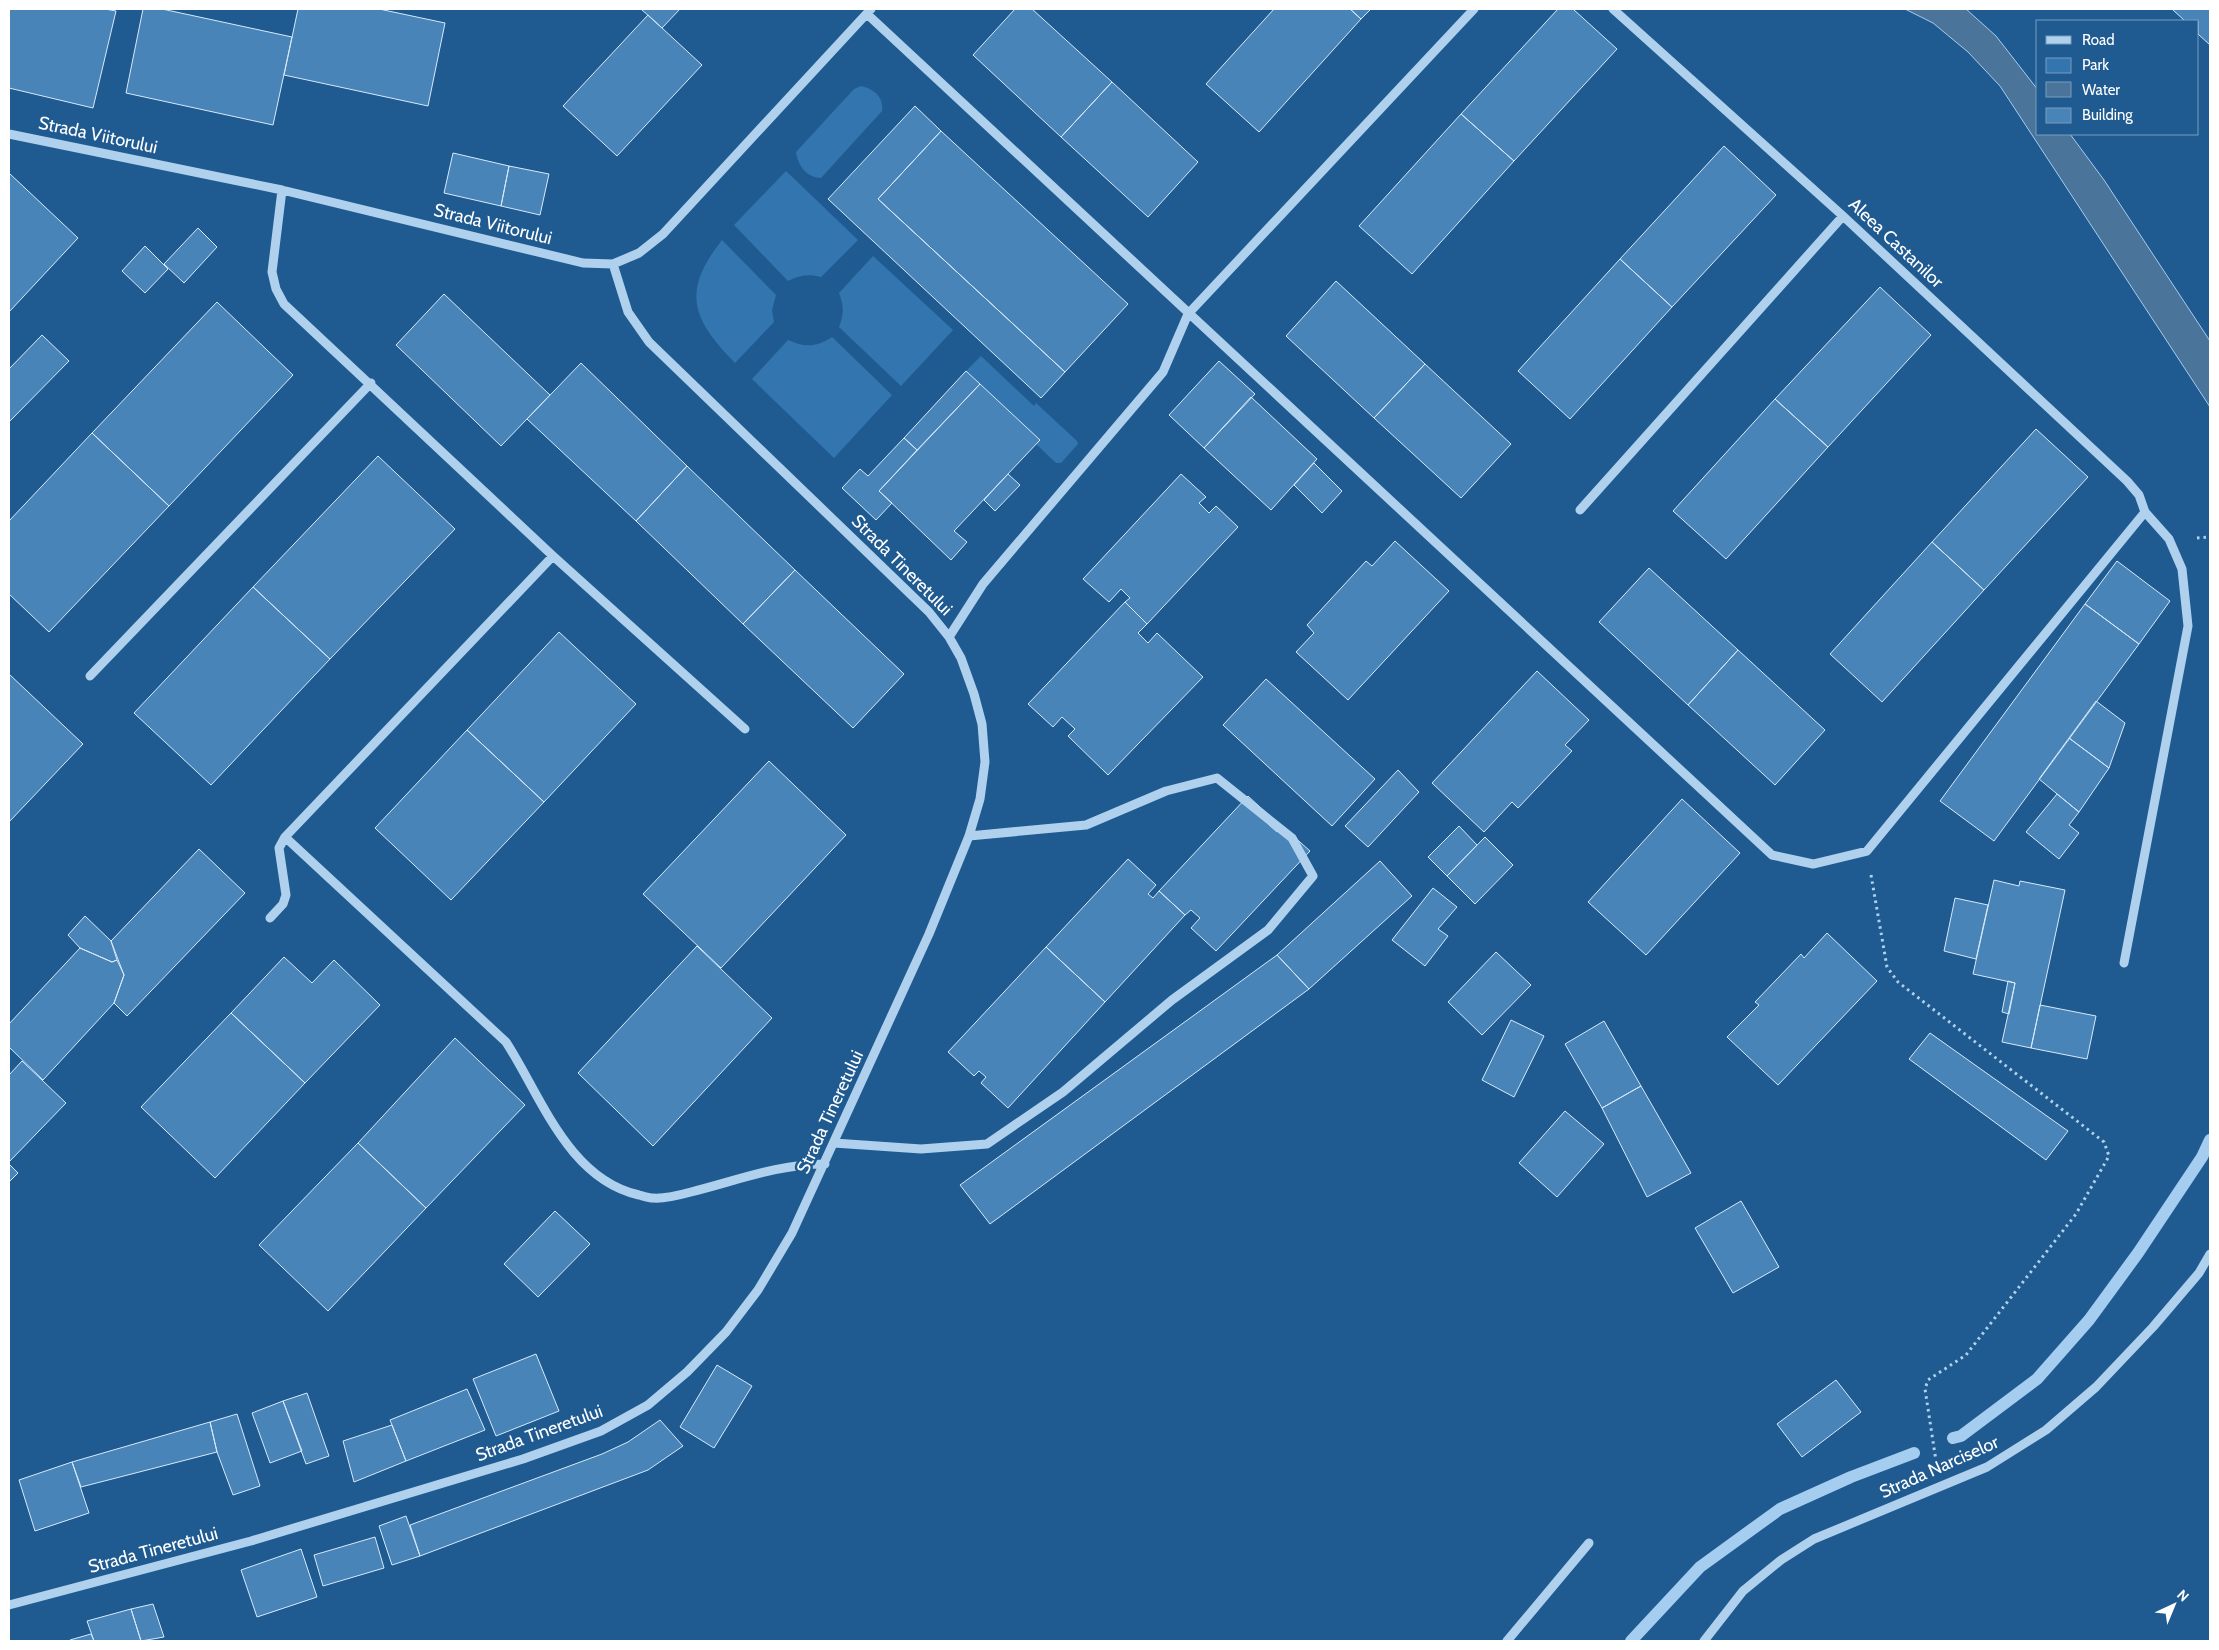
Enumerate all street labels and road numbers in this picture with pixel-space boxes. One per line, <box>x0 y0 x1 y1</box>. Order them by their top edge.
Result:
street label: Strada Viitorului <box>36 112 160 158</box>
street label: Aleea Castanilor <box>1844 193 1948 293</box>
street label: Strada Viitorului <box>432 199 554 249</box>
street label: Strada Tineretului <box>847 510 957 620</box>
street label: Strada Tineretului <box>792 1047 868 1177</box>
street label: Strada Tineretului <box>473 1400 605 1466</box>
street label: Strada Narciselor <box>1876 1431 2002 1503</box>
street label: Strada Tineretului <box>86 1522 220 1578</box>

